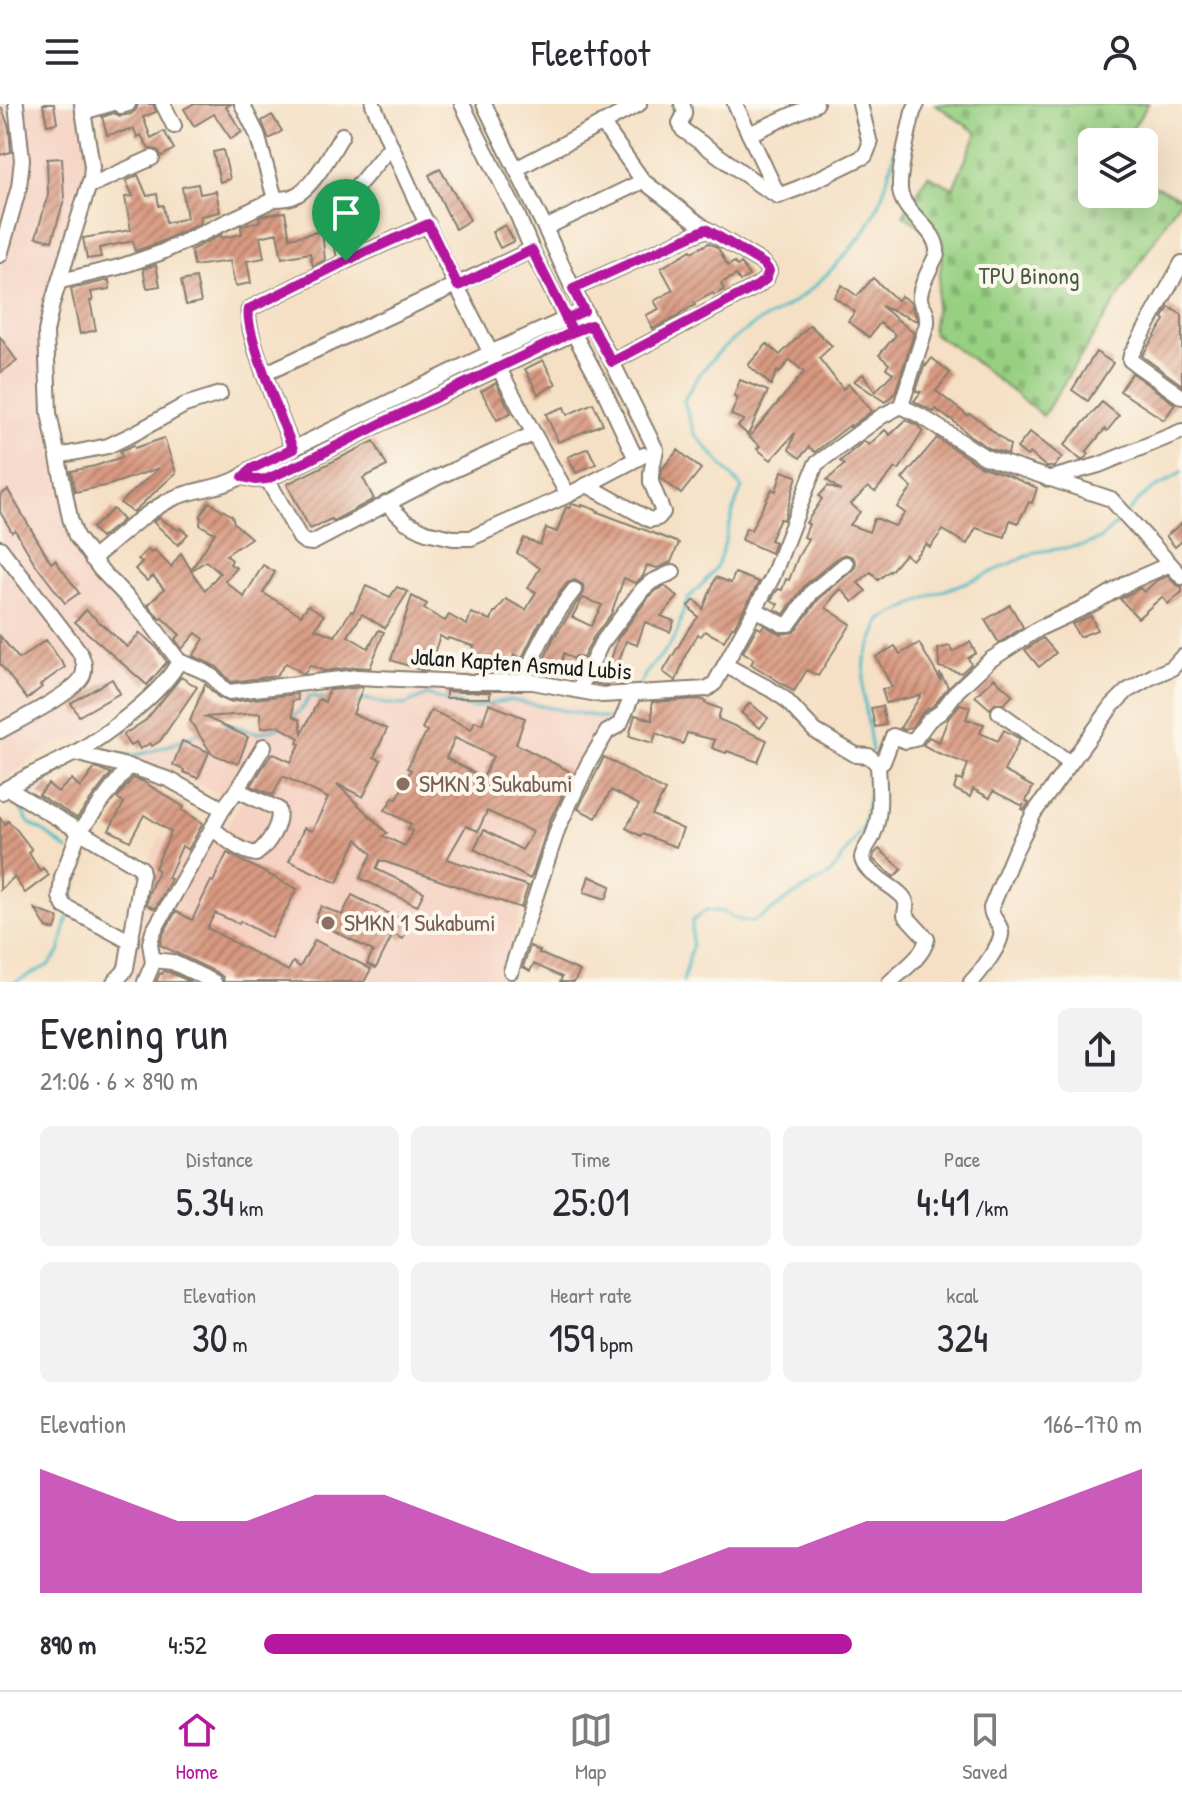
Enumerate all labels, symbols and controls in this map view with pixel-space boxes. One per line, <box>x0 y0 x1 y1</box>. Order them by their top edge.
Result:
text: Fleetfoot <box>532 28 650 77</box>
icon: menu <box>40 30 84 74</box>
icon: person <box>1098 30 1142 74</box>
map controls <box>1078 128 1158 208</box>
button: layers <box>1078 128 1158 208</box>
pin <box>312 179 380 261</box>
icon: arrive <box>324 191 368 235</box>
park label: TPU Binong <box>978 259 1080 291</box>
street label: Jalan Kapten Asmud Lubis <box>409 639 633 687</box>
place label: SMKN 3 Sukabumi <box>419 767 573 799</box>
marker: SMKN 3 Sukabumi <box>394 775 412 793</box>
place label: SMKN 1 Sukabumi <box>344 906 496 938</box>
marker: SMKN 1 Sukabumi <box>319 914 337 932</box>
text: Evening run <box>40 1003 228 1063</box>
button: share <box>1058 1008 1142 1092</box>
text: 21:06 · 6 × 890 m <box>40 1063 198 1098</box>
text: Distance <box>186 1144 253 1174</box>
text: Time <box>572 1144 610 1174</box>
text: Pace <box>944 1144 981 1174</box>
text: 5.34 <box>176 1174 234 1228</box>
text: 25:01 <box>552 1174 630 1228</box>
text: 4:41 <box>916 1174 970 1228</box>
text: km <box>234 1193 263 1223</box>
text: /km <box>970 1193 1008 1223</box>
text: Elevation <box>183 1280 256 1310</box>
text: Heart rate <box>550 1280 632 1310</box>
text: kcal <box>946 1280 978 1310</box>
text: 30 <box>192 1310 228 1364</box>
text: 159 <box>549 1310 595 1364</box>
text: 324 <box>937 1310 988 1364</box>
text: m <box>228 1329 248 1359</box>
text: bpm <box>595 1329 633 1359</box>
text: Elevation <box>40 1406 126 1441</box>
text: 166–170 m <box>1043 1406 1142 1441</box>
text: 890 m <box>40 1627 96 1662</box>
text: 4:52 <box>168 1627 207 1662</box>
tab: Home <box>175 1708 219 1786</box>
tab: Map <box>569 1708 613 1786</box>
tab: Saved <box>962 1708 1007 1786</box>

